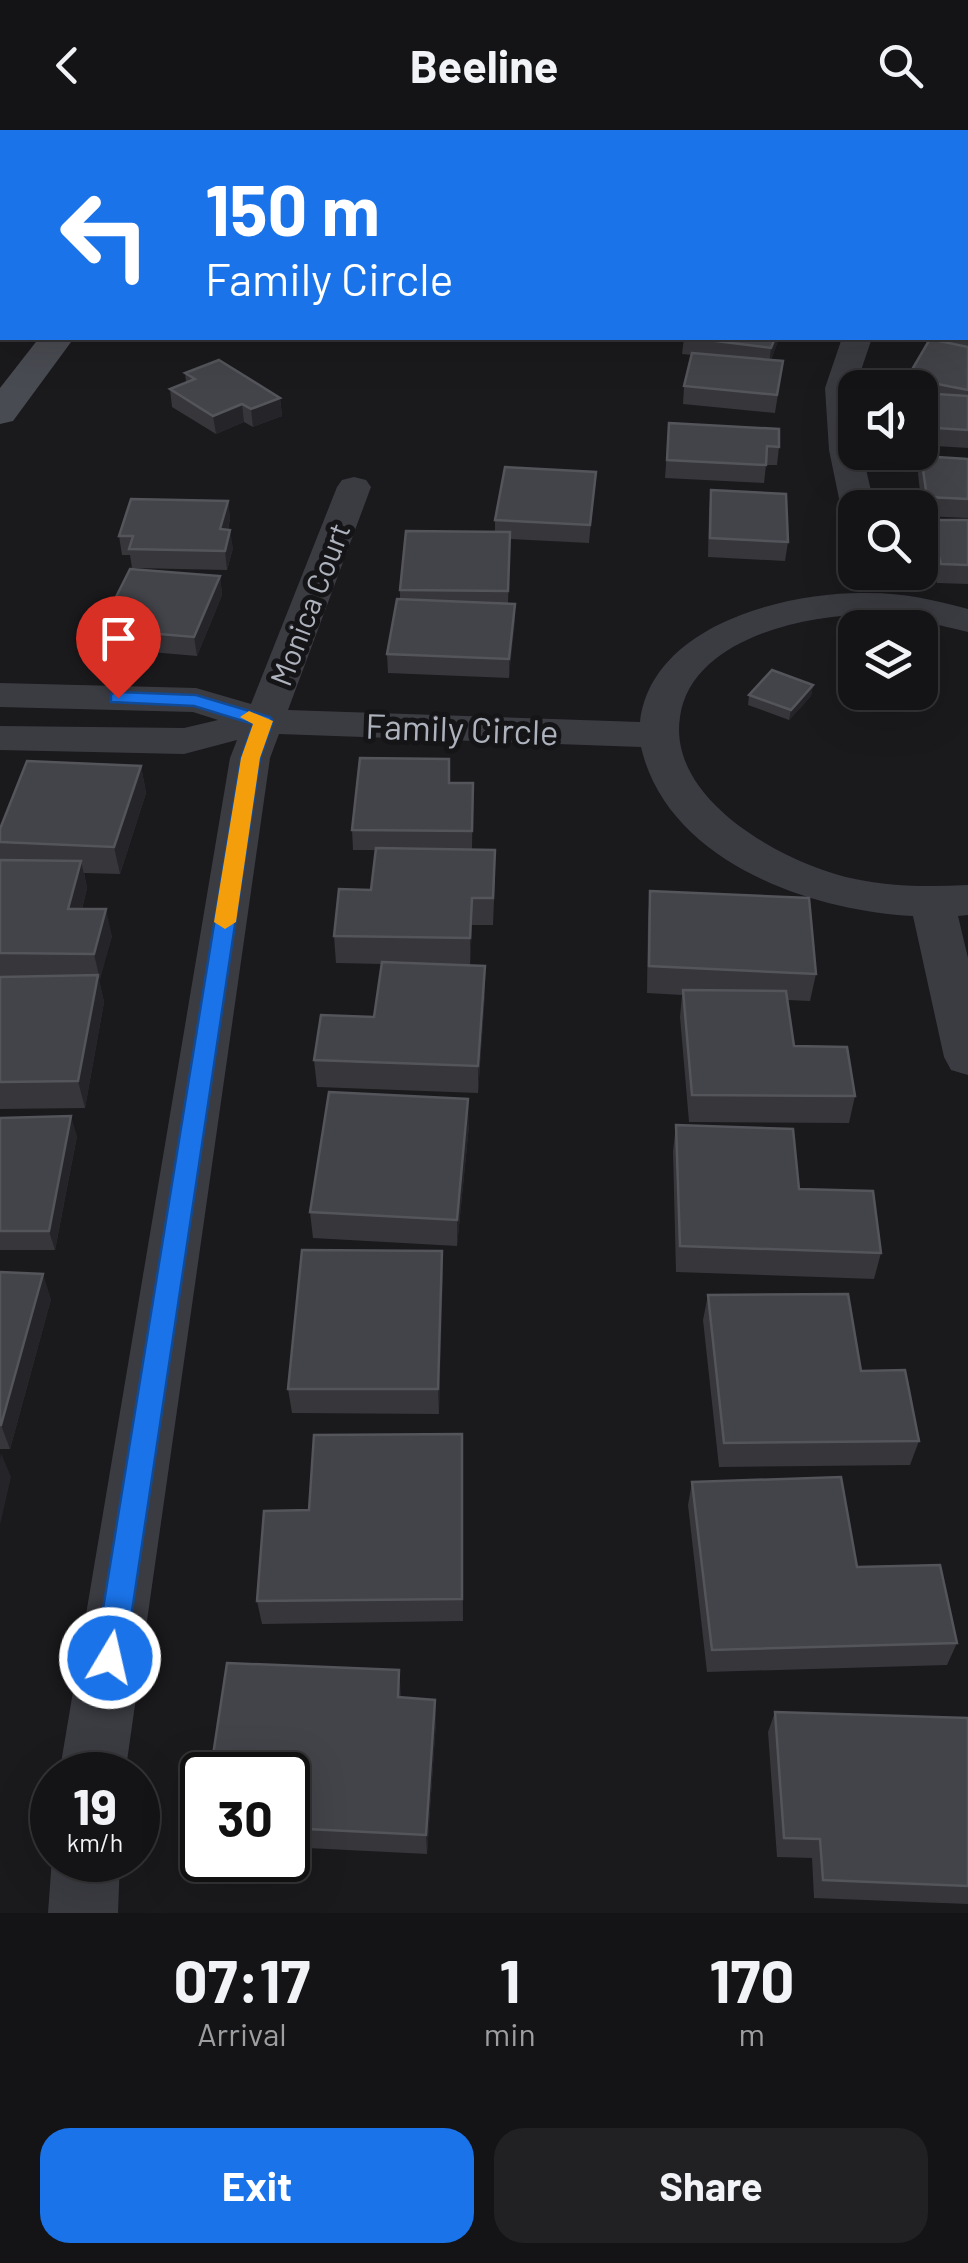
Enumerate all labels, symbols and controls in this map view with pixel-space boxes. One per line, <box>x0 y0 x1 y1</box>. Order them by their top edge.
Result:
icon: back <box>40 38 95 93</box>
text: Beeline <box>410 38 558 92</box>
icon: search <box>873 38 928 93</box>
text: 150 m <box>205 166 380 250</box>
icon: left <box>40 170 170 300</box>
text: Family Circle <box>205 251 454 305</box>
map controls <box>838 370 938 710</box>
button: sound <box>838 370 938 470</box>
button: search <box>838 490 938 590</box>
street label: Monica Court <box>261 518 357 690</box>
pin <box>76 596 161 699</box>
button: layers <box>838 610 938 710</box>
icon: arrive <box>91 611 146 666</box>
street label: Family Circle <box>365 704 559 752</box>
position arrow <box>58 1606 162 1710</box>
speed limit sign: 30 <box>180 1752 310 1882</box>
text: 19 <box>73 1775 117 1835</box>
text: km/h <box>67 1827 123 1857</box>
text: 07:17 <box>174 1943 310 2015</box>
text: 1 <box>499 1943 520 2015</box>
text: 170 <box>709 1943 794 2015</box>
text: Arrival <box>197 2014 287 2052</box>
text: min <box>484 2014 536 2052</box>
text: m <box>739 2014 765 2052</box>
button: Exit <box>40 2128 474 2243</box>
button: Share <box>494 2128 928 2243</box>

